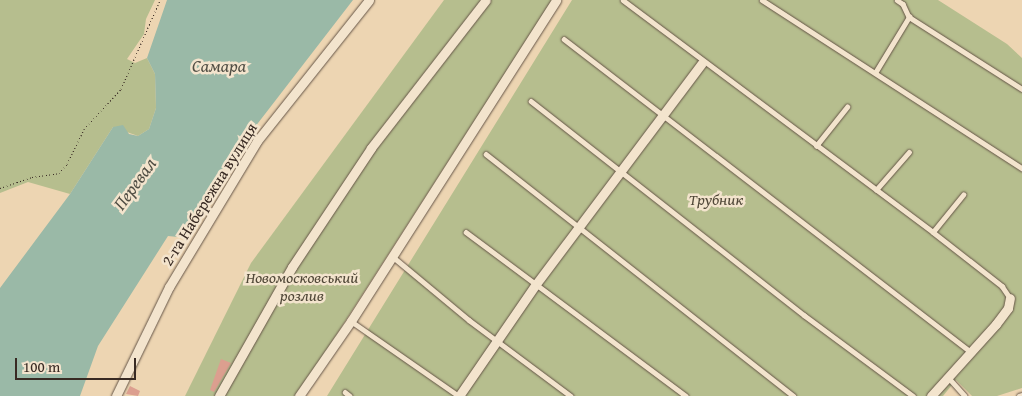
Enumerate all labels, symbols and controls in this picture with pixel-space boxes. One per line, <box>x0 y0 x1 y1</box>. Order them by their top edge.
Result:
water label: Самара <box>192 55 246 77</box>
street label: 2-га Набережна вулиця <box>157 119 261 269</box>
water label: Перевал <box>109 154 161 214</box>
park label: Трубник <box>689 189 743 209</box>
park label: Новомосковський розлив <box>246 267 358 305</box>
scale bar <box>18 348 139 380</box>
text: 100 m <box>23 356 60 377</box>

